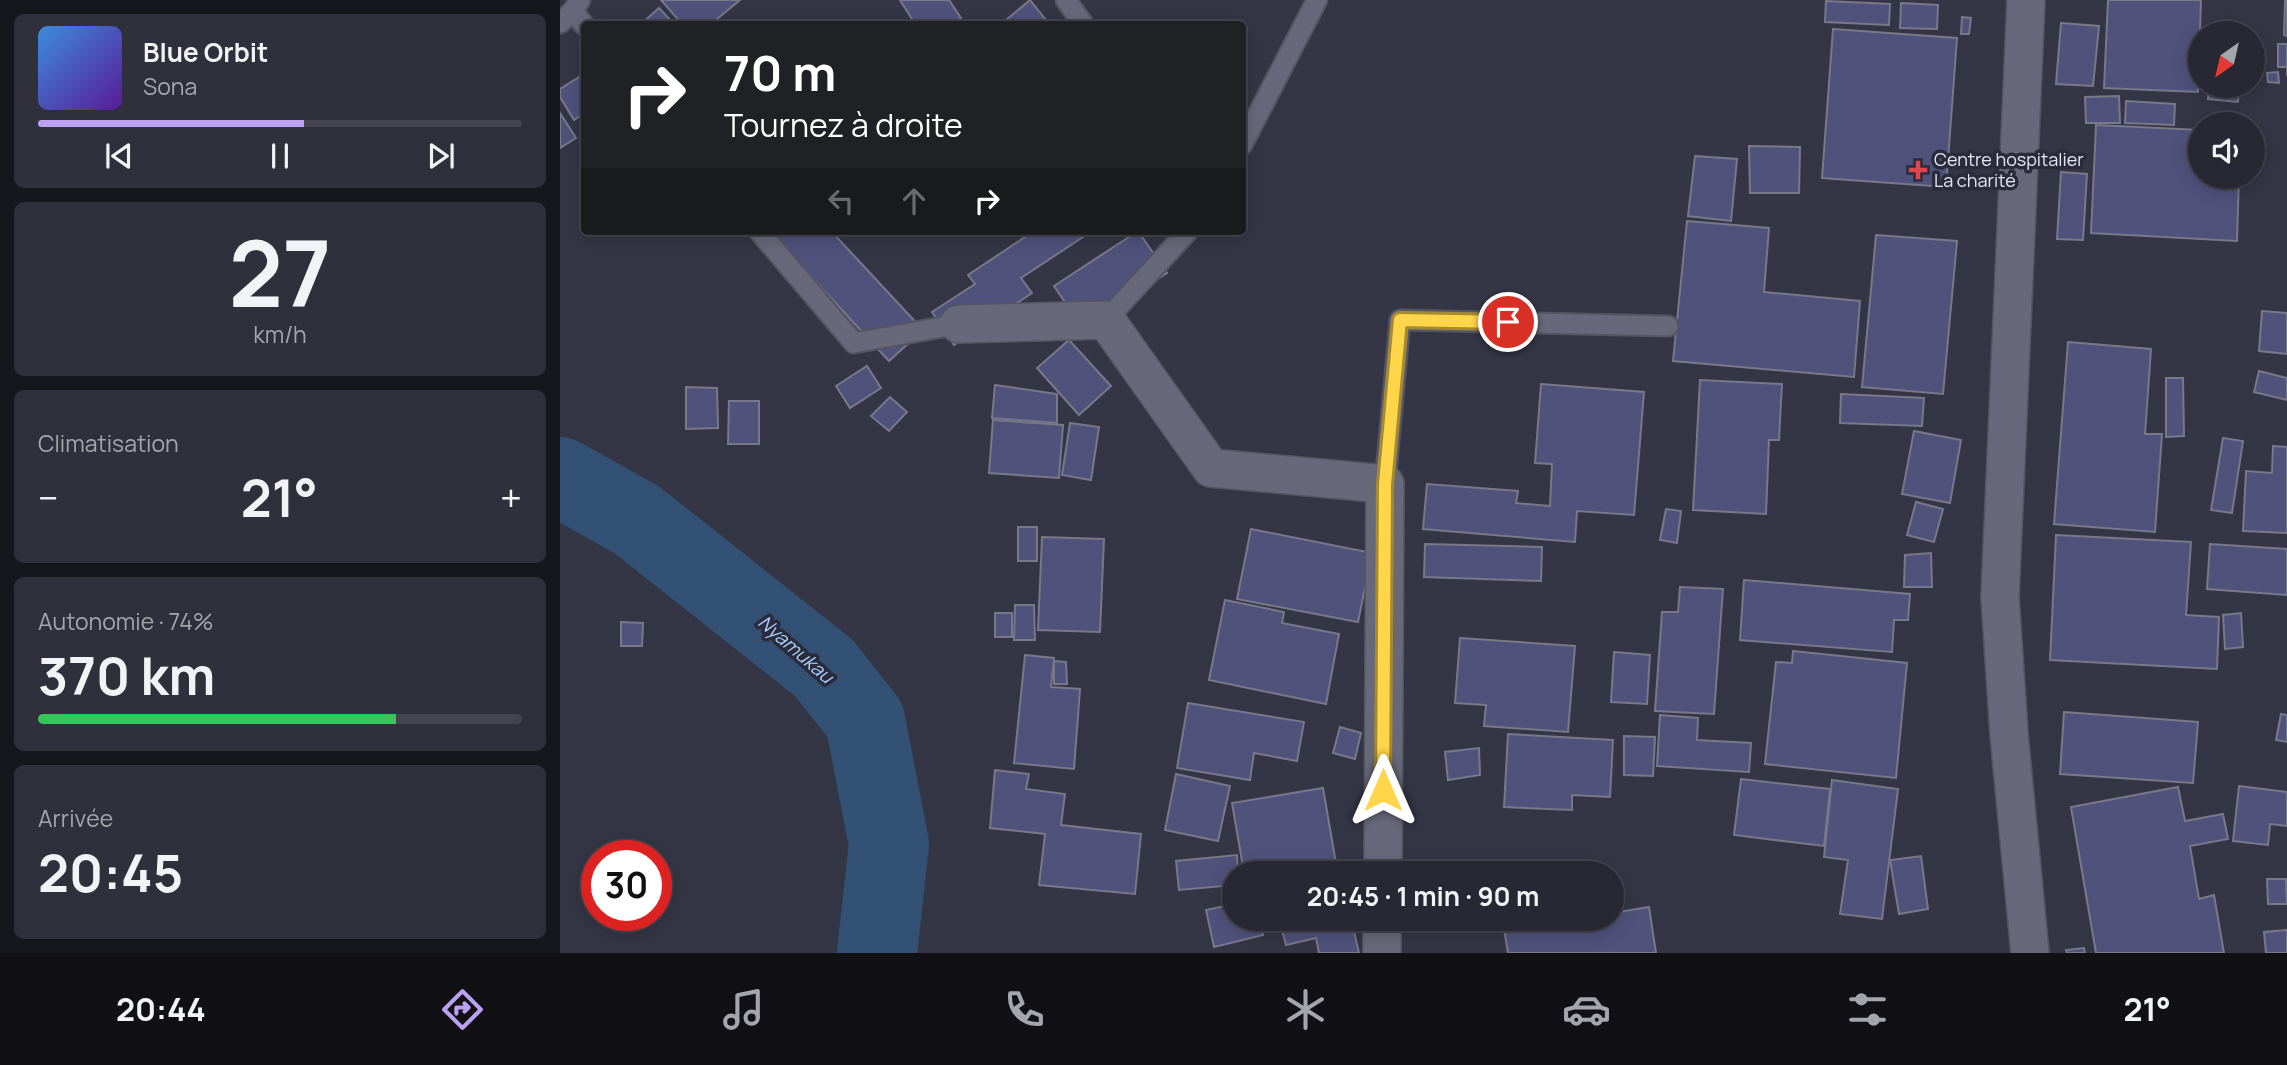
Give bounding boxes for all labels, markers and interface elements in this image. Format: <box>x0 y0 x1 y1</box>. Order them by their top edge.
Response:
north arrow <box>2188 21 2264 98</box>
map controls <box>2188 21 2265 189</box>
text: Blue Orbit <box>143 34 268 70</box>
text: 70 m <box>724 39 836 106</box>
icon: right <box>609 49 700 140</box>
text: Sona <box>143 70 197 102</box>
text: Tournez à droite <box>724 103 963 147</box>
button: sound <box>2188 112 2265 189</box>
icon: previous <box>100 137 138 175</box>
icon: pause <box>261 137 299 175</box>
icon: next <box>422 137 460 175</box>
place label: Centre hospitalier La charité <box>1934 147 2084 192</box>
marker: Centre hospitalier La charité <box>1908 160 1928 180</box>
icon: left <box>822 182 860 220</box>
icon: ahead <box>895 182 933 220</box>
icon: right <box>968 182 1006 220</box>
text: 27 <box>229 210 331 334</box>
pin <box>1478 292 1538 352</box>
icon: arrive <box>1489 303 1527 341</box>
text: km/h <box>253 318 307 350</box>
text: Climatisation <box>38 427 179 459</box>
text: 21° <box>241 462 318 533</box>
text: − <box>38 471 59 523</box>
text: + <box>500 471 522 523</box>
text: Autonomie · 74% <box>38 605 213 637</box>
water label: Nyamukau <box>753 609 840 690</box>
text: 370 km <box>38 640 215 711</box>
position arrow <box>1346 753 1420 827</box>
text: Arrivée <box>38 802 113 834</box>
text: 20:45 <box>38 837 183 908</box>
speed limit sign: 30 <box>581 840 672 931</box>
text: 20:45 · 1 min · 90 m <box>1307 878 1539 914</box>
icon: directions <box>438 985 487 1034</box>
icon: music <box>719 985 768 1034</box>
icon: phone <box>1000 985 1049 1034</box>
icon: climate <box>1281 985 1330 1034</box>
icon: car <box>1562 985 1611 1034</box>
icon: filters <box>1843 985 1892 1034</box>
text: 20:44 <box>116 987 206 1031</box>
text: 21° <box>2124 987 2171 1031</box>

